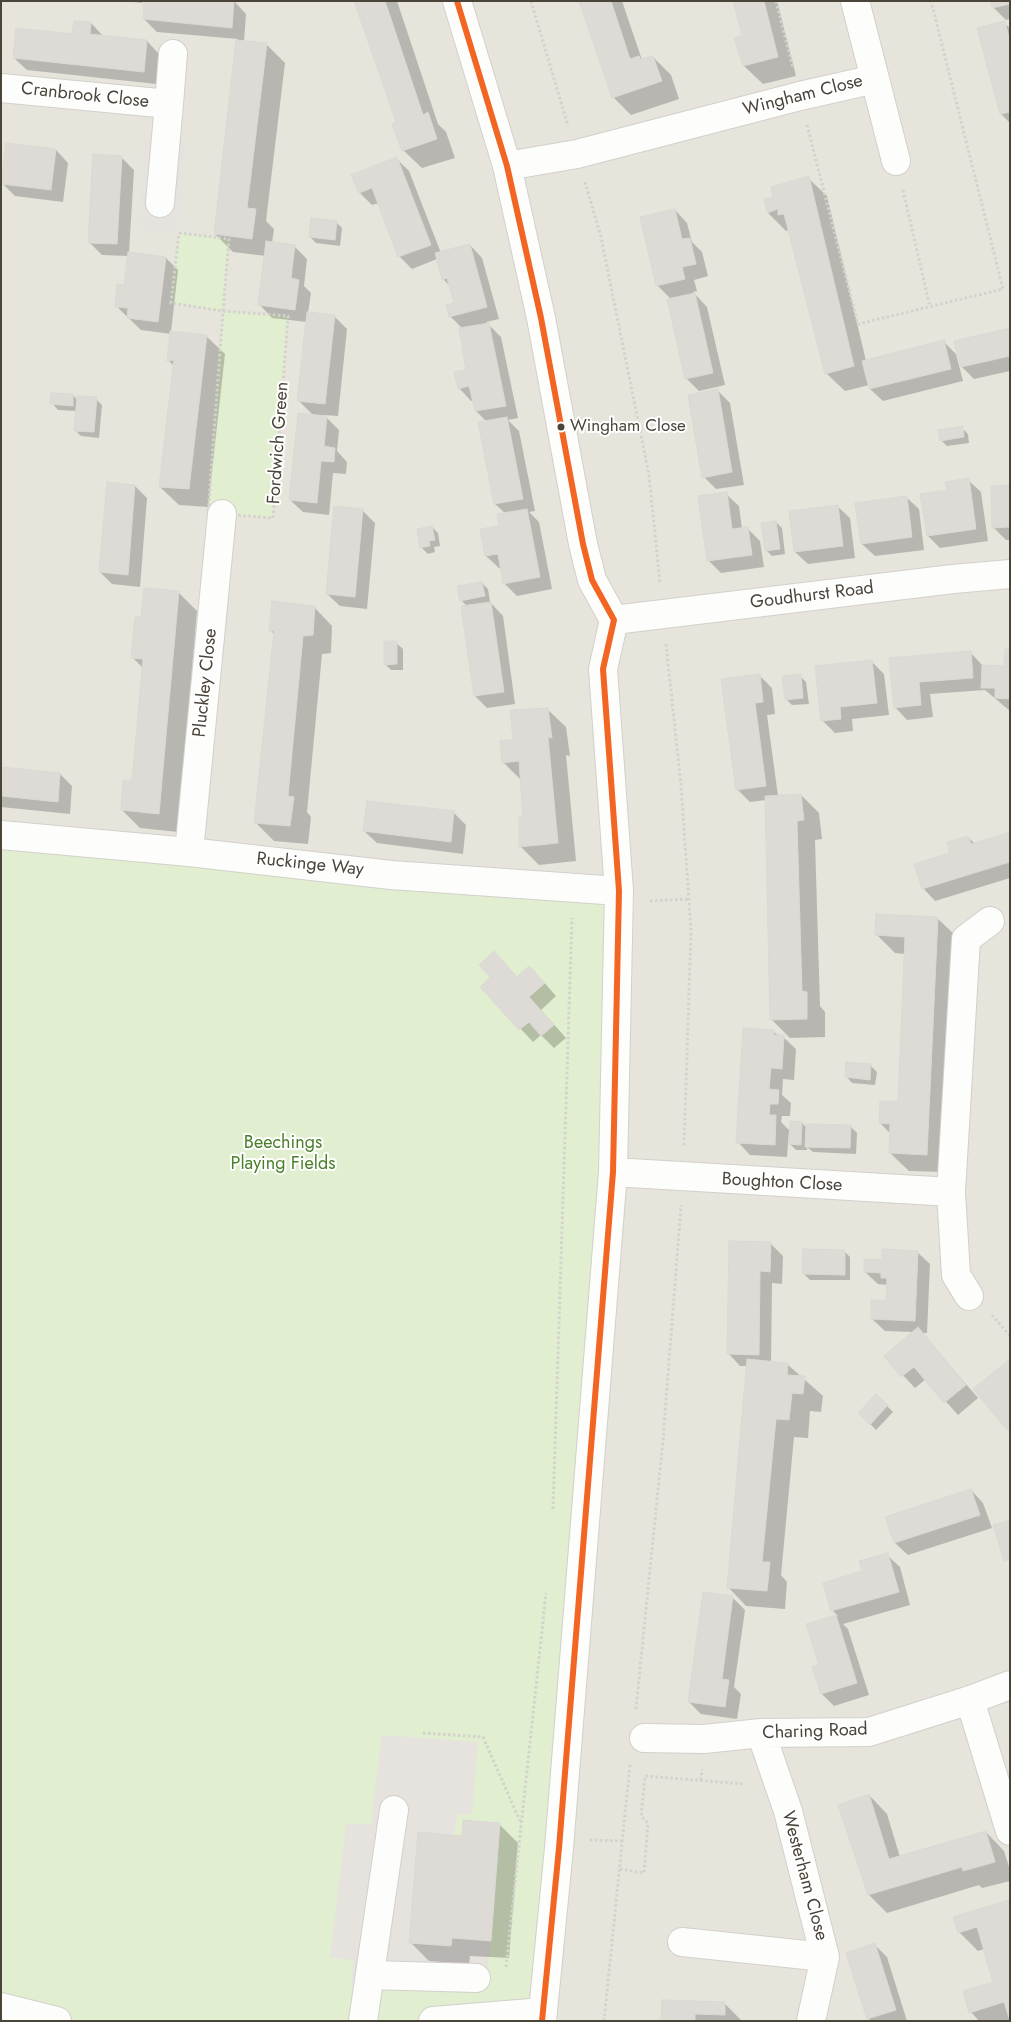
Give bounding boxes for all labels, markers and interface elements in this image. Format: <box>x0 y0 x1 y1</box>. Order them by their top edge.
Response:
street label: Wingham Close <box>741 71 865 121</box>
street label: Cranbrook Close <box>20 79 150 113</box>
street label: Fordwich Green <box>264 381 294 505</box>
place label: Wingham Close <box>570 417 686 437</box>
marker: Wingham Close <box>556 422 566 432</box>
street label: Goudhurst Road <box>749 578 875 614</box>
street label: Pluckley Close <box>190 628 222 738</box>
street label: Ruckinge Way <box>255 849 365 881</box>
park label: Beechings Playing Fields <box>231 1133 335 1176</box>
street label: Boughton Close <box>721 1169 843 1197</box>
street label: Charing Road <box>762 1719 868 1745</box>
street label: Westerham Close <box>776 1809 832 1943</box>

